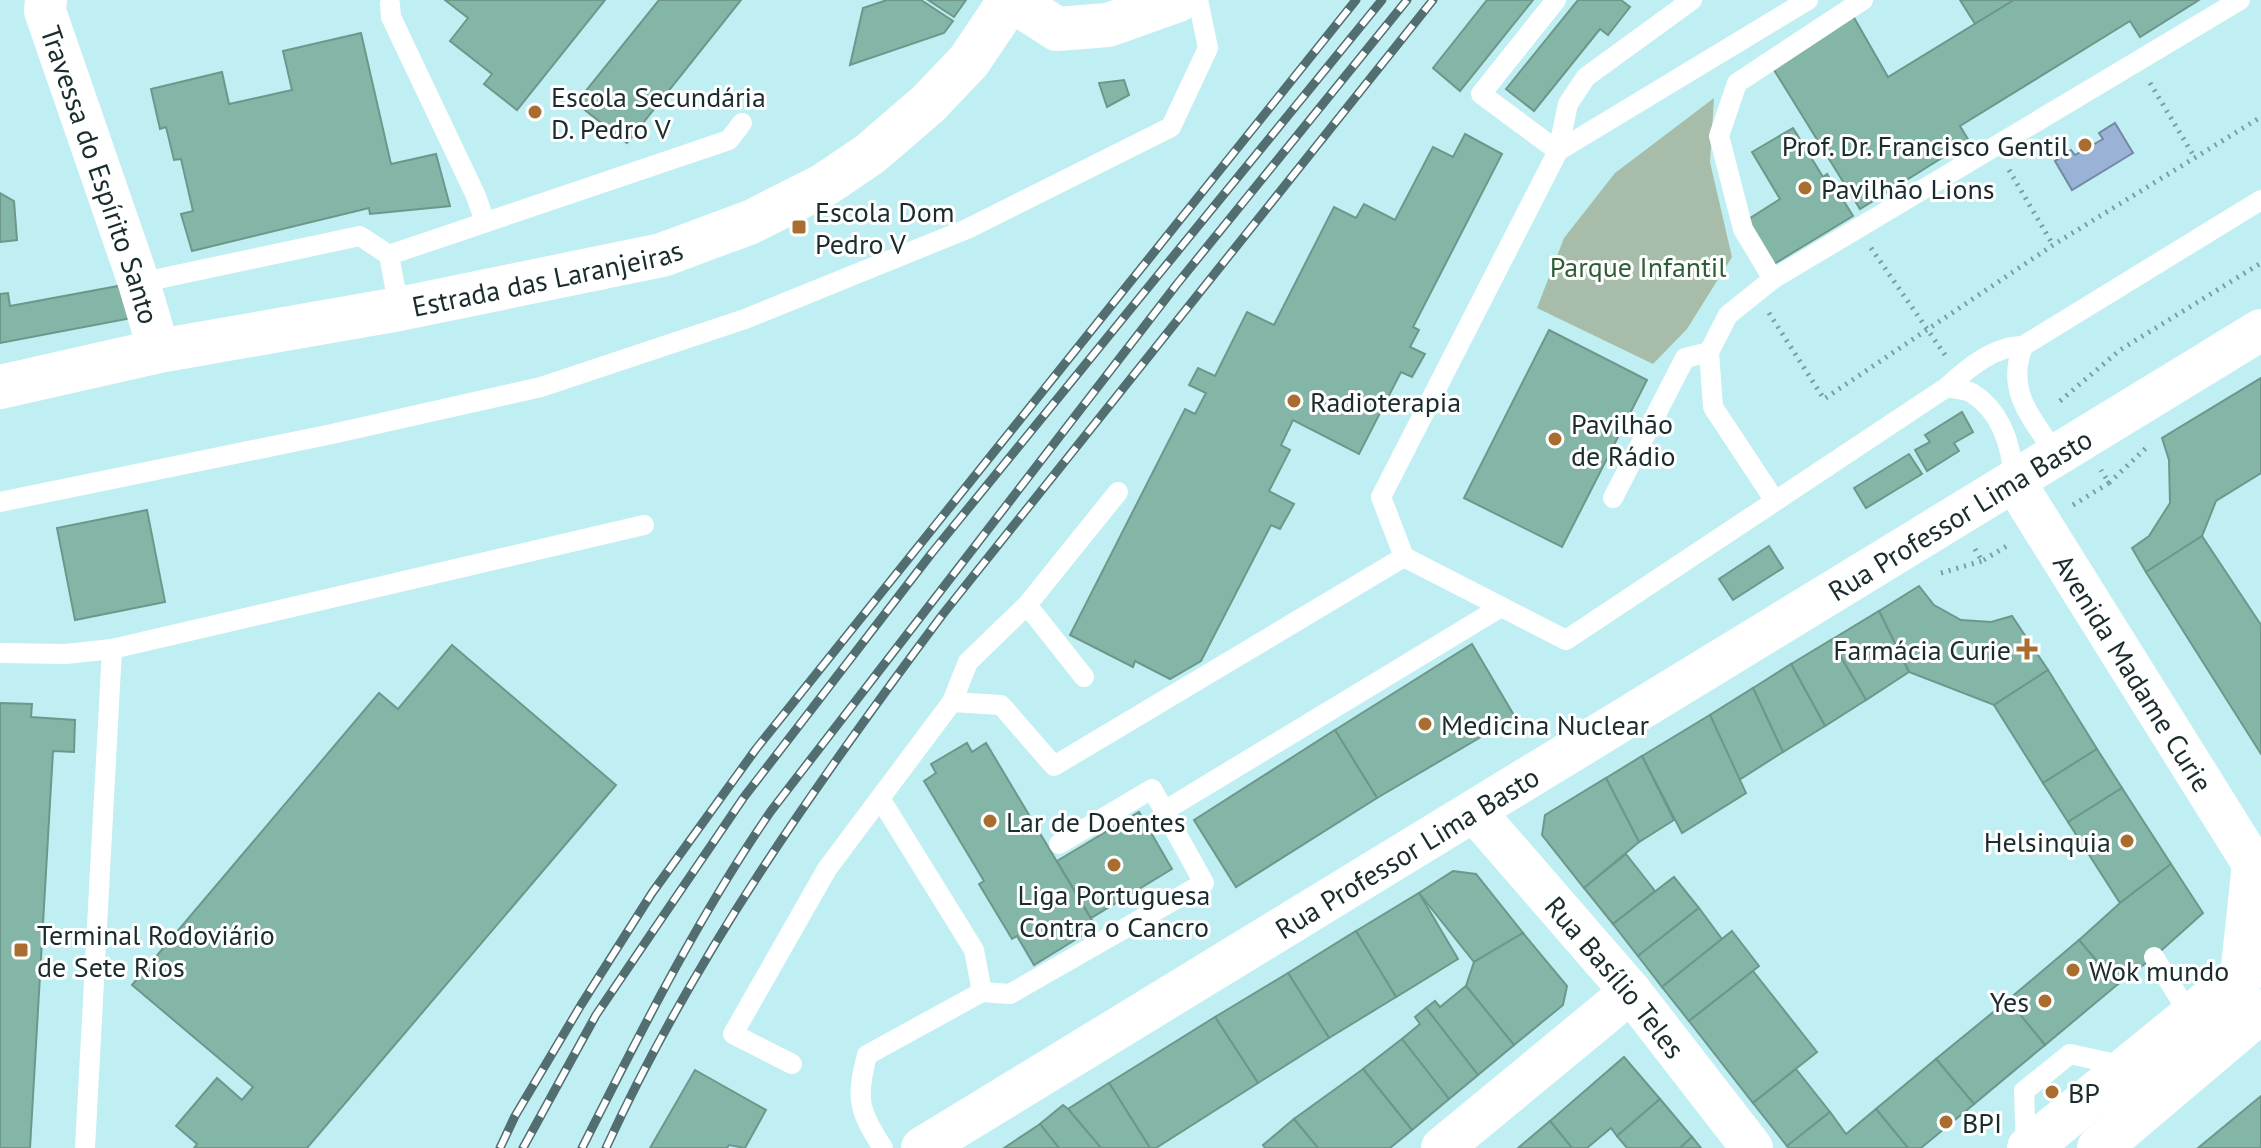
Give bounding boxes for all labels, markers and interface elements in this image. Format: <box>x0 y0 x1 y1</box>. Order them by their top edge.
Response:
street label: Travessa do Espírito Santo <box>33 21 168 328</box>
place label: Escola Secundária D. Pedro V <box>551 78 766 147</box>
marker: Escola Secundária D. Pedro V <box>526 103 544 121</box>
place label: Prof. Dr. Francisco Gentil <box>1782 127 2069 164</box>
marker: Prof. Dr. Francisco Gentil <box>2076 136 2094 154</box>
place label: Pavilhão Lions <box>1821 170 1995 207</box>
marker: Pavilhão Lions <box>1796 179 1814 197</box>
place label: Escola Dom Pedro V <box>815 193 954 262</box>
marker: Escola Dom Pedro V <box>790 218 808 236</box>
street label: Estrada das Laranjeiras <box>409 231 688 324</box>
park label: Parque Infantil <box>1550 248 1726 285</box>
place label: Radioterapia <box>1310 383 1461 420</box>
marker: Radioterapia <box>1285 392 1303 410</box>
place label: Pavilhão de Rádio <box>1571 405 1676 474</box>
street label: Rua Professor Lima Basto <box>1821 419 2098 609</box>
marker: Pavilhão de Rádio <box>1546 430 1564 448</box>
street label: Avenida Madame Curie <box>2046 547 2222 799</box>
place label: Farmácia Curie <box>1833 631 2011 668</box>
marker: Farmácia Curie <box>2018 640 2036 658</box>
place label: Medicina Nuclear <box>1441 706 1650 743</box>
marker: Medicina Nuclear <box>1416 715 1434 733</box>
street label: Rua Professor Lima Basto <box>1268 757 1545 947</box>
place label: Lar de Doentes <box>1006 803 1186 840</box>
marker: Lar de Doentes <box>981 812 999 830</box>
place label: Helsinquia <box>1984 823 2111 860</box>
marker: Helsinquia <box>2118 832 2136 850</box>
marker: Liga Portuguesa Contra o Cancro <box>1105 856 1123 874</box>
place label: Liga Portuguesa Contra o Cancro <box>1017 876 1211 945</box>
street label: Rua Basílio Teles <box>1537 888 1694 1065</box>
place label: Terminal Rodoviário de Sete Rios <box>37 916 275 985</box>
marker: Terminal Rodoviário de Sete Rios <box>12 941 30 959</box>
place label: Wok mundo <box>2089 952 2229 989</box>
marker: Wok mundo <box>2064 961 2082 979</box>
place label: Yes <box>1990 983 2029 1020</box>
marker: Yes <box>2036 992 2054 1010</box>
place label: BP <box>2068 1074 2100 1111</box>
marker: BP <box>2043 1083 2061 1101</box>
place label: BPI <box>1962 1104 2002 1141</box>
marker: BPI <box>1937 1113 1955 1131</box>

